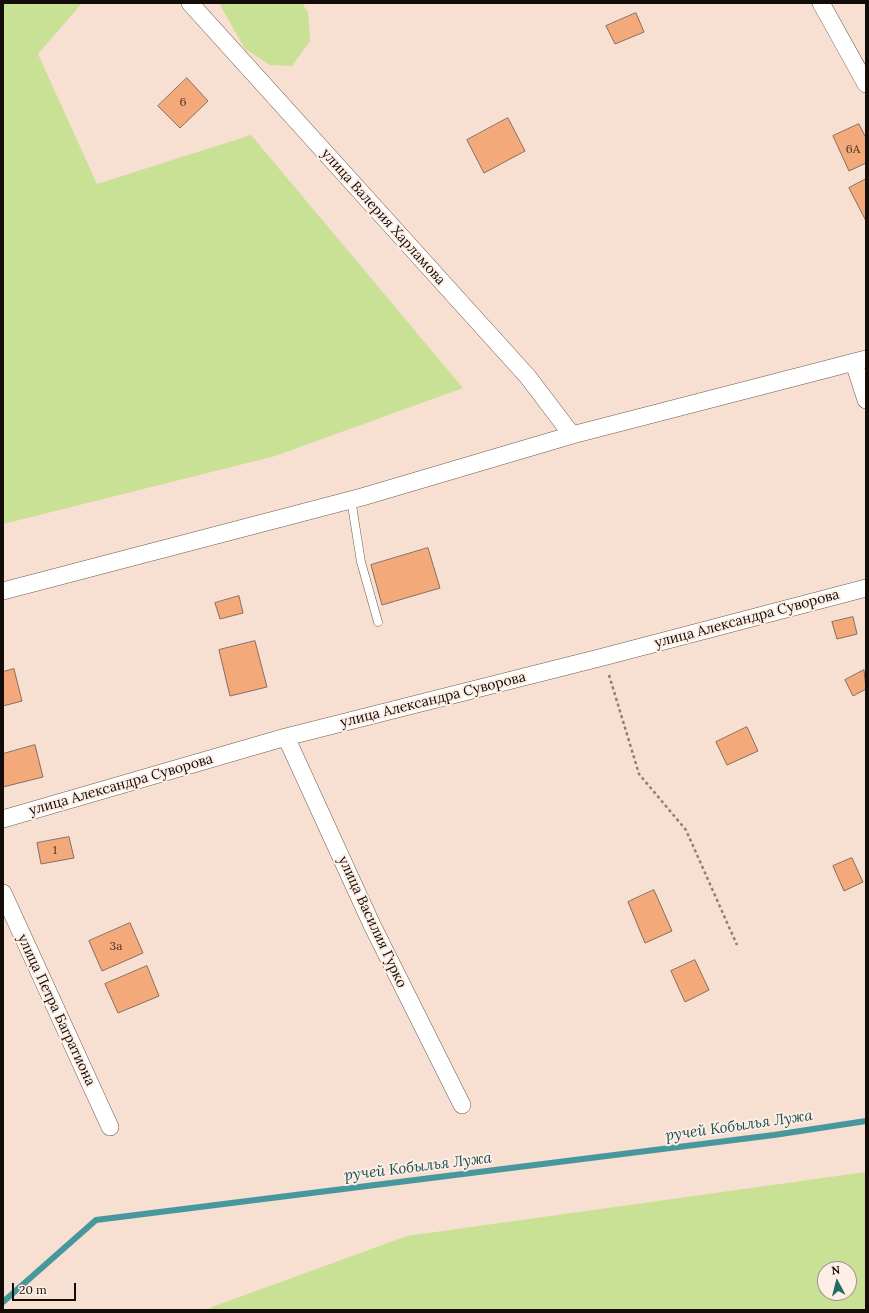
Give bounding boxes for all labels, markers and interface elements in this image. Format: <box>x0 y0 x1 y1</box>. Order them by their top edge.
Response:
house number: 6 <box>180 96 186 110</box>
house number: 6А <box>846 143 860 157</box>
street label: улица Валерия Харламова <box>317 145 449 289</box>
street label: улица Александра Суворова <box>653 586 841 652</box>
street label: улица Александра Суворова <box>338 669 528 731</box>
street label: улица Александра Суворова <box>27 751 215 819</box>
house number: 1 <box>53 844 57 858</box>
street label: улица Василия Гурко <box>334 853 410 991</box>
street label: улица Петра Багратиона <box>13 931 99 1089</box>
house number: 3а <box>110 940 122 954</box>
water label: ручей Кобылья Лужа <box>664 1107 814 1145</box>
water label: ручей Кобылья Лужа <box>343 1149 493 1185</box>
north arrow <box>817 1261 857 1301</box>
text: N <box>831 1263 841 1278</box>
scale bar <box>14 1275 78 1301</box>
text: 20 m <box>19 1282 47 1297</box>

